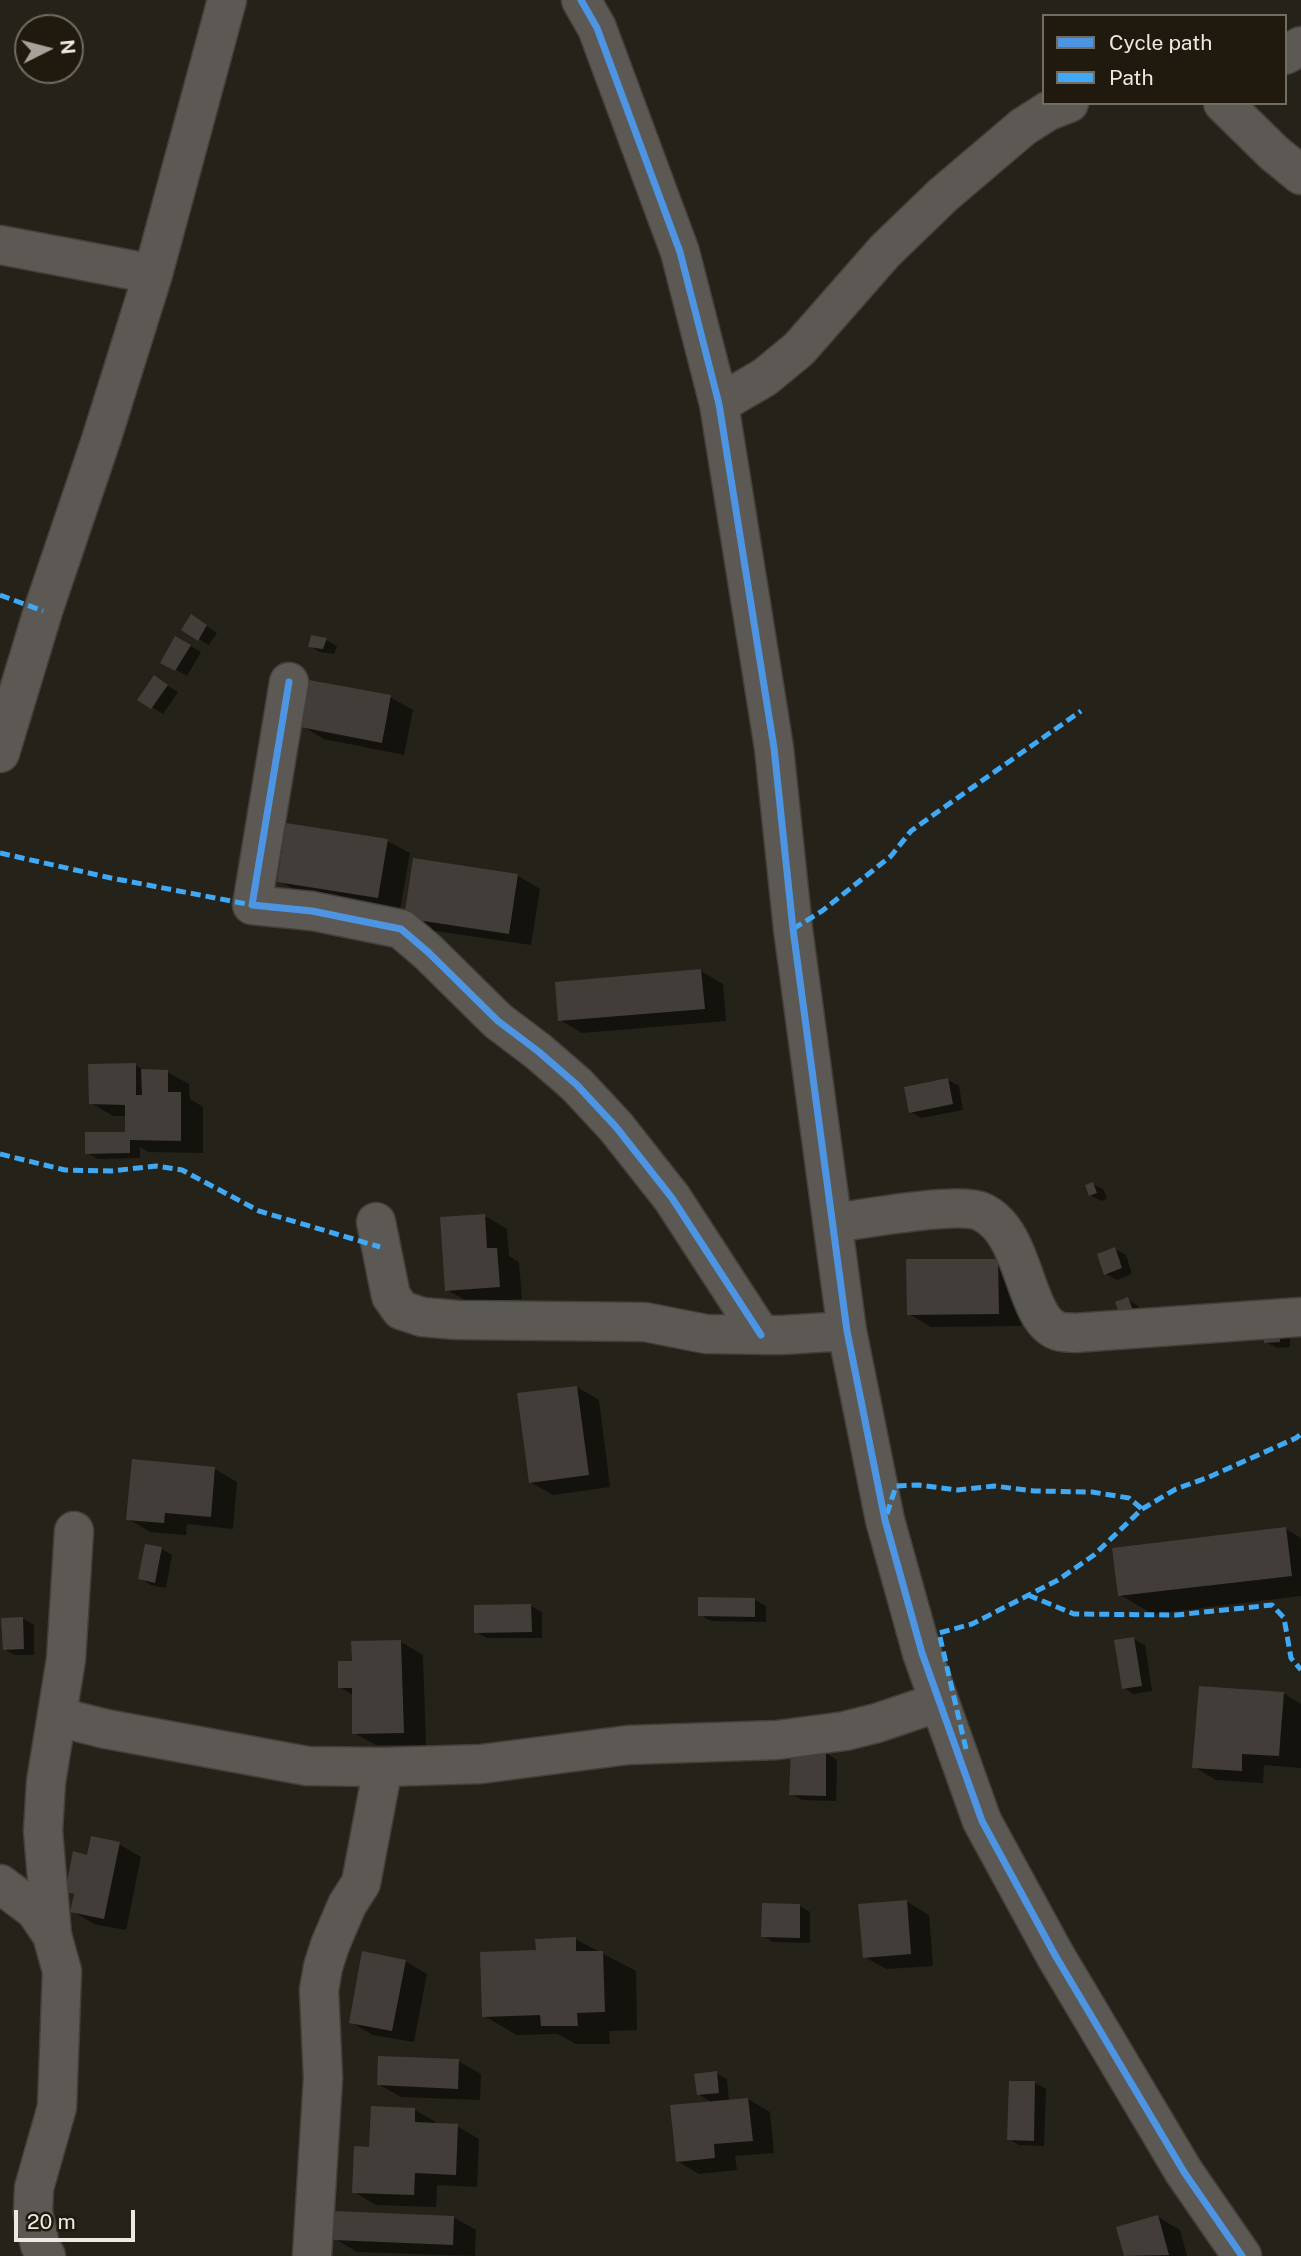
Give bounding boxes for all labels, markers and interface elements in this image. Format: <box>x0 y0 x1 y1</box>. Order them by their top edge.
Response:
north arrow <box>14 14 84 84</box>
legend <box>1042 14 1287 105</box>
text: Cycle path <box>1109 30 1212 55</box>
text: N <box>56 38 80 56</box>
text: Path <box>1109 65 1154 90</box>
scale bar <box>18 2196 138 2240</box>
text: 20 m <box>27 2209 76 2234</box>

